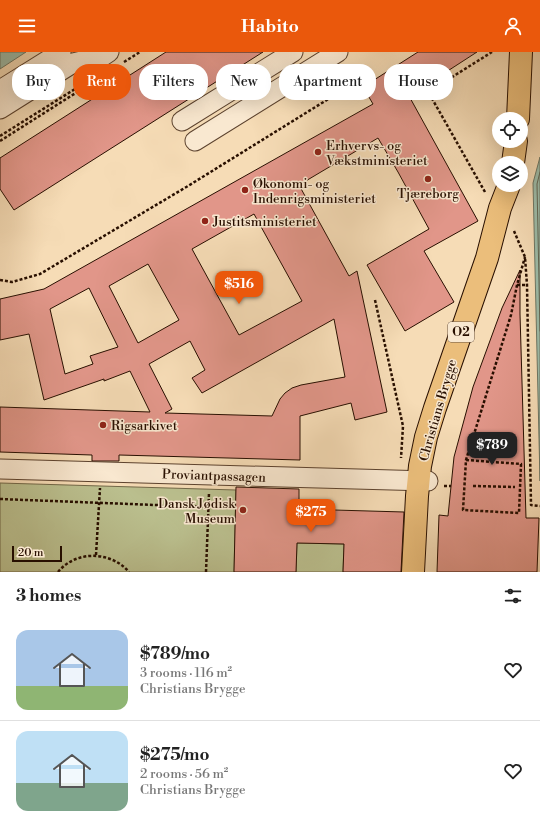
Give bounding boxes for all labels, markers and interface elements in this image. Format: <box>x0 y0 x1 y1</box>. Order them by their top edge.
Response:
icon: menu <box>16 15 38 37</box>
text: Habito <box>241 15 299 38</box>
icon: person <box>502 15 524 37</box>
chip: Buy <box>12 64 65 100</box>
chip: Rent <box>73 64 131 100</box>
chip: Filters <box>139 64 208 100</box>
chip: New <box>216 64 271 100</box>
chip: Apartment <box>279 64 376 100</box>
chip: House <box>384 64 453 100</box>
map controls <box>492 112 528 192</box>
button: locate <box>492 112 528 148</box>
place label: Erhvervs- og Vækstministeriet <box>325 138 428 169</box>
marker: Erhvervs- og Vækstministeriet <box>313 147 323 157</box>
button: layers <box>492 156 528 192</box>
marker: Tjæreborg <box>423 174 433 184</box>
place label: Økonomi- og Indenrigsministeriet <box>253 176 376 207</box>
marker: Økonomi- og Indenrigsministeriet <box>240 185 250 195</box>
place label: Tjæreborg <box>397 186 459 202</box>
place label: Justitsministeriet <box>212 214 317 230</box>
marker: Justitsministeriet <box>200 216 210 226</box>
pin: $516 <box>215 271 263 305</box>
text: $516 <box>224 276 254 292</box>
road number: O2 <box>448 322 474 342</box>
street label: Christians Brygge <box>416 357 460 463</box>
place label: Rigsarkivet <box>111 418 178 434</box>
marker: Rigsarkivet <box>98 420 108 430</box>
pin: $789 <box>468 432 516 466</box>
text: $789 <box>476 437 508 453</box>
street label: Proviantpassagen <box>162 466 266 486</box>
place label: Dansk Jødisk Museum <box>158 496 236 527</box>
pin: $275 <box>287 499 335 533</box>
text: $275 <box>295 504 327 520</box>
marker: Dansk Jødisk Museum <box>238 505 248 515</box>
scale bar <box>12 544 62 563</box>
text: 20 m <box>18 546 43 560</box>
text: 3 homes <box>16 585 81 607</box>
icon: filters <box>502 585 524 607</box>
text: $789/mo <box>140 643 210 665</box>
icon: home <box>48 646 96 694</box>
icon: heart <box>502 659 524 681</box>
text: 3 rooms · 116 m² <box>140 665 232 681</box>
text: Christians Brygge <box>140 681 245 697</box>
text: $275/mo <box>140 744 209 766</box>
icon: home <box>48 747 96 795</box>
icon: heart <box>502 760 524 782</box>
text: 2 rooms · 56 m² <box>140 766 228 782</box>
text: Christians Brygge <box>140 782 245 798</box>

